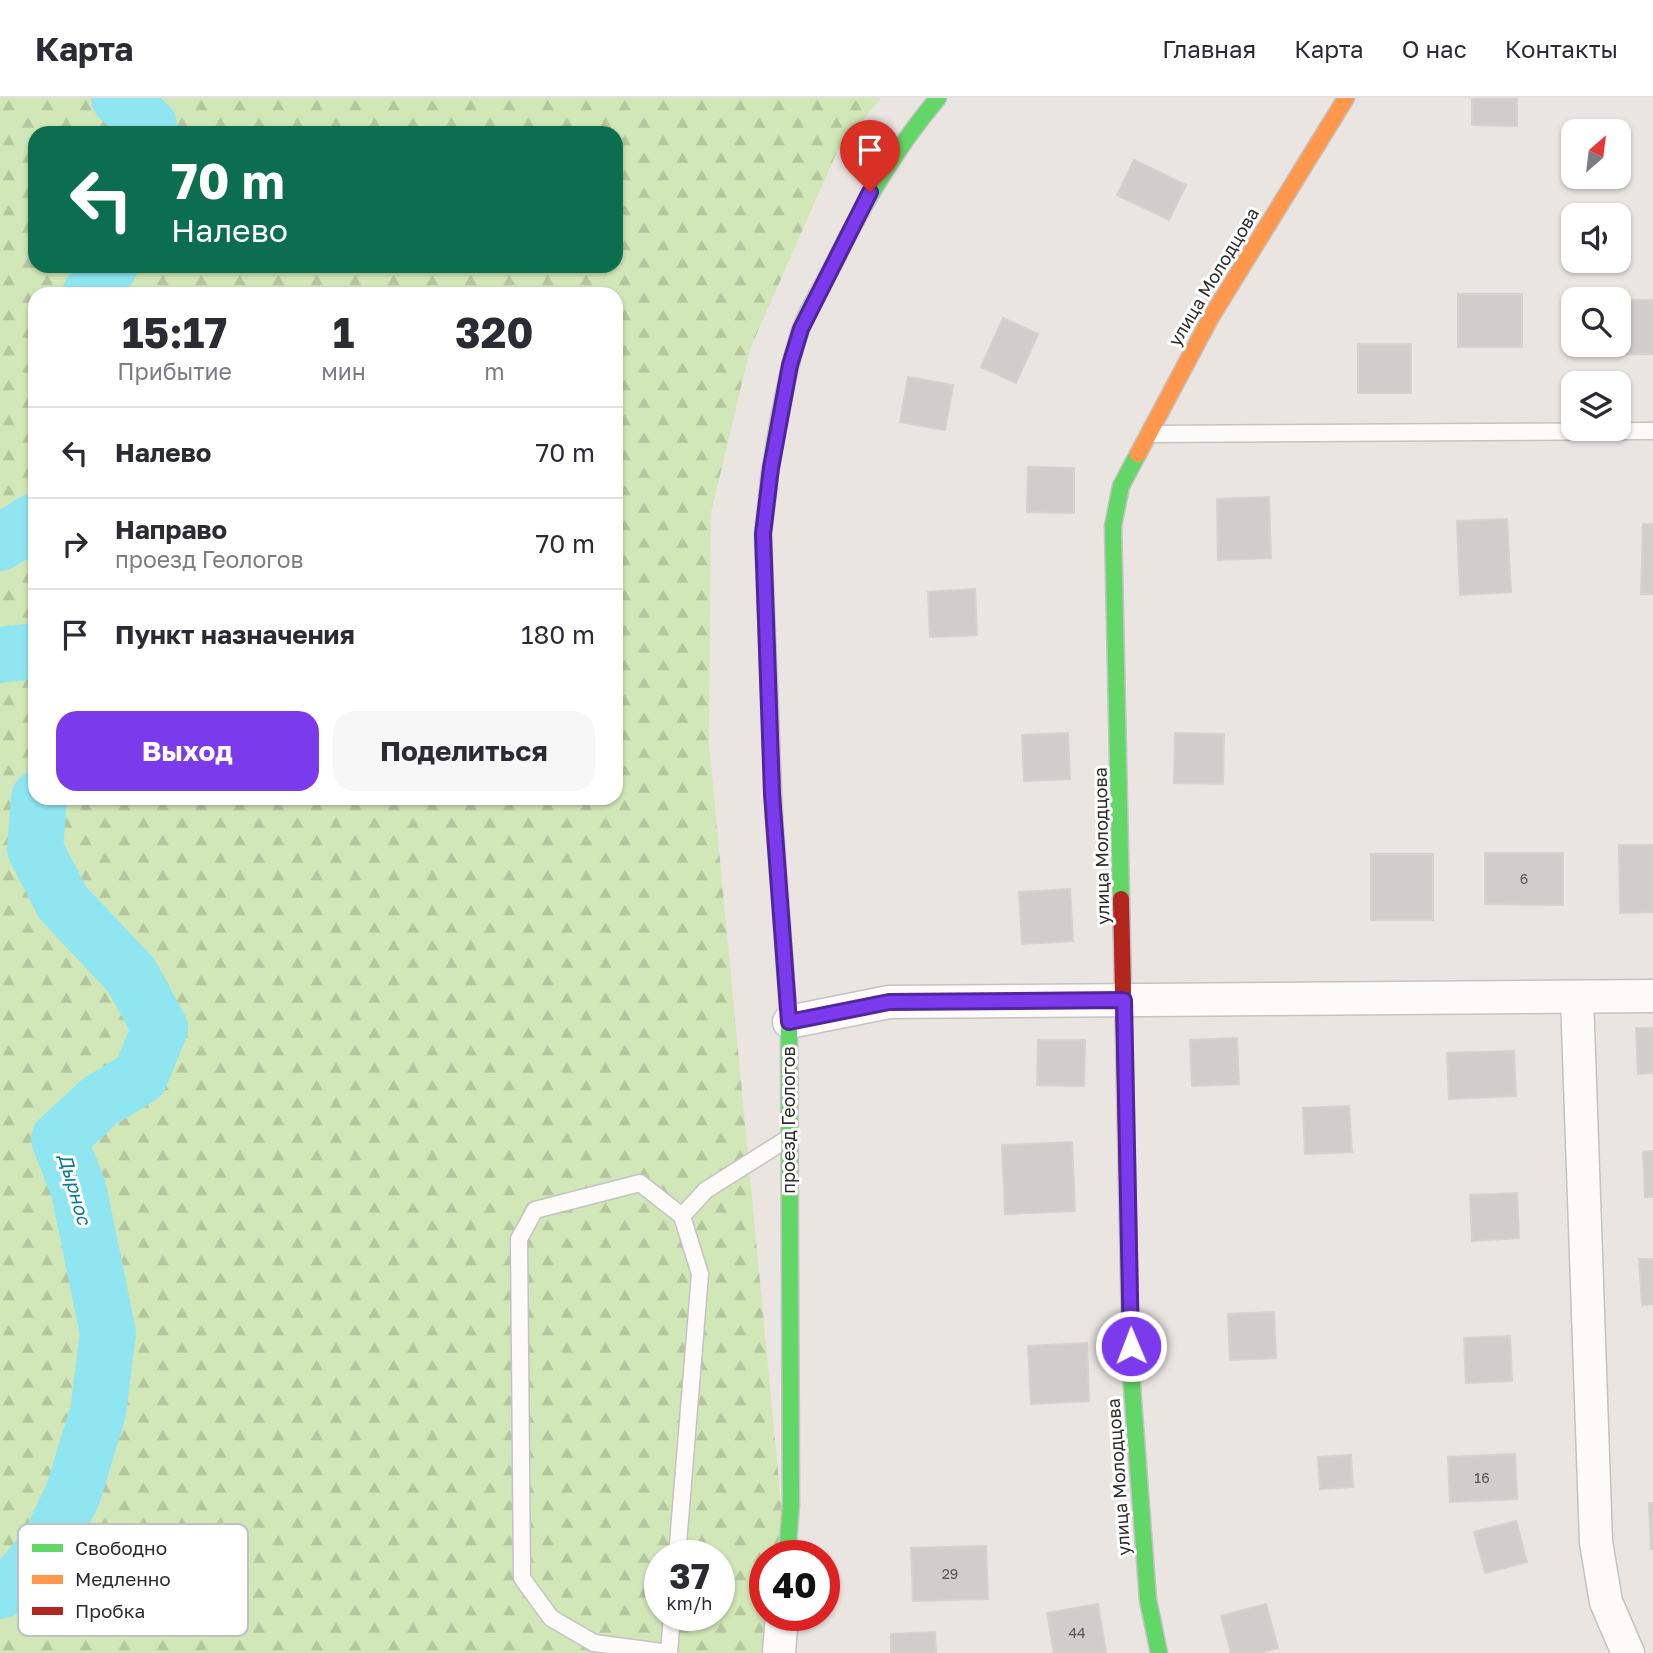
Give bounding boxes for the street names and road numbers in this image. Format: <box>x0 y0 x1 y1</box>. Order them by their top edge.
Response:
street label: улица Молодцова <box>1163 203 1263 350</box>
street label: улица Молодцова <box>1089 767 1113 925</box>
street label: проезд Геологов <box>777 1046 799 1194</box>
street label: улица Молодцова <box>1102 1398 1134 1556</box>

